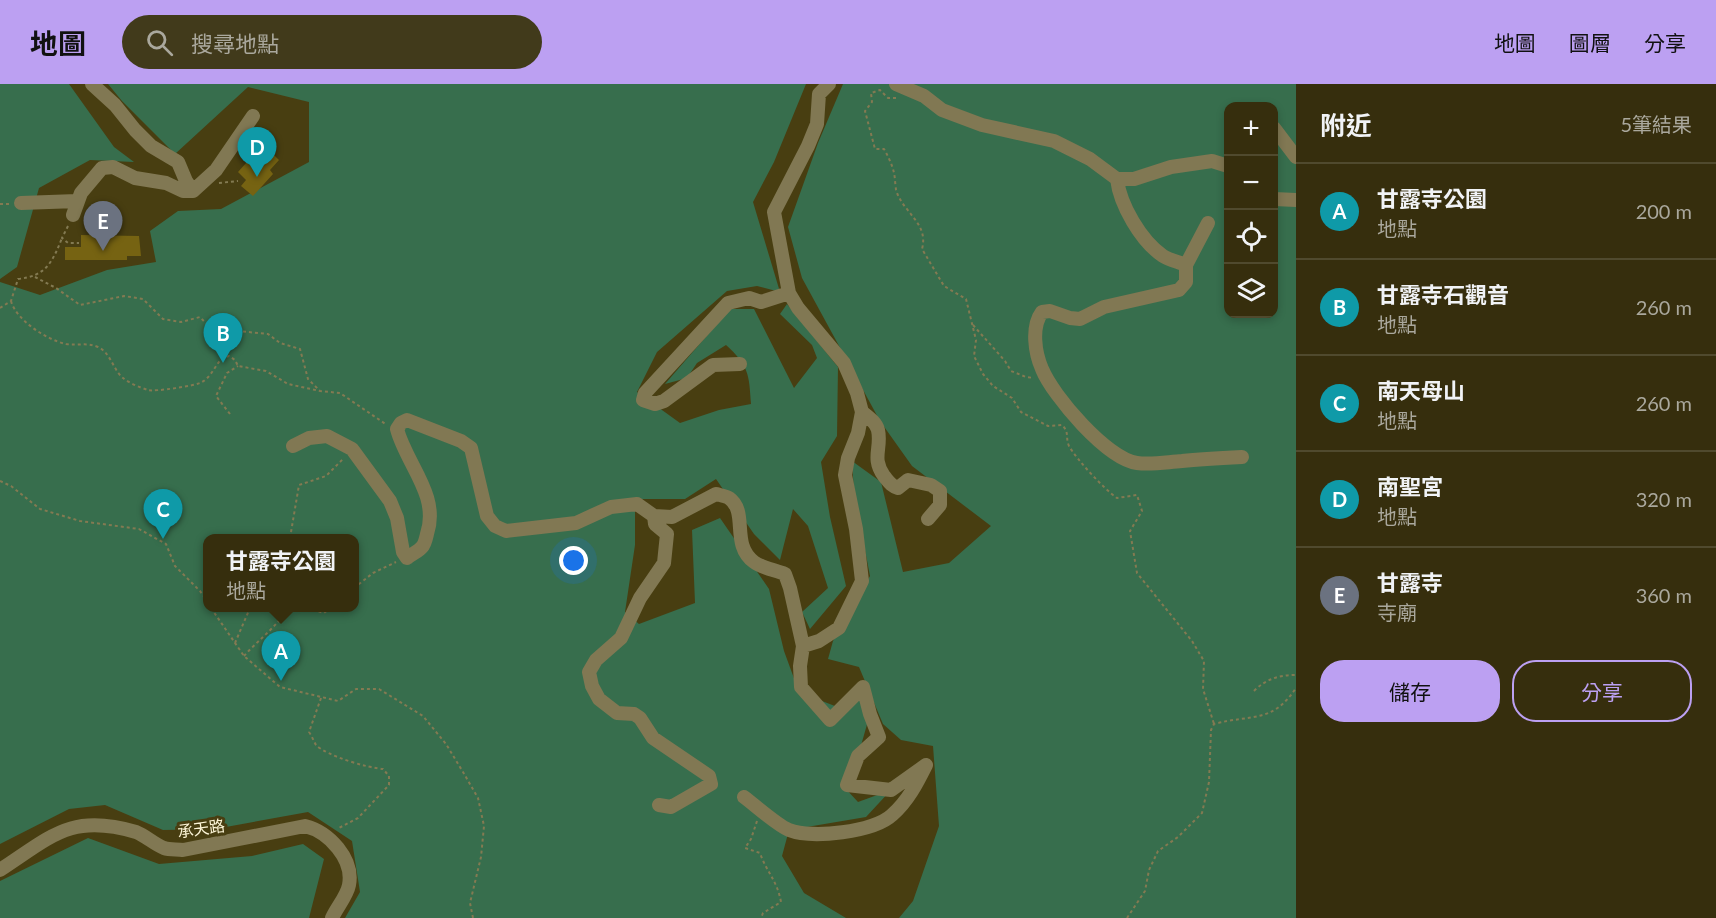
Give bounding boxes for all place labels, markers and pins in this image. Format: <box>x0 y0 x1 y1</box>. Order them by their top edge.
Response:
pin: D <box>238 128 276 177</box>
pin: E <box>84 202 122 251</box>
pin: B <box>204 314 242 363</box>
pin: C <box>144 490 182 539</box>
pin: A <box>262 632 300 681</box>

